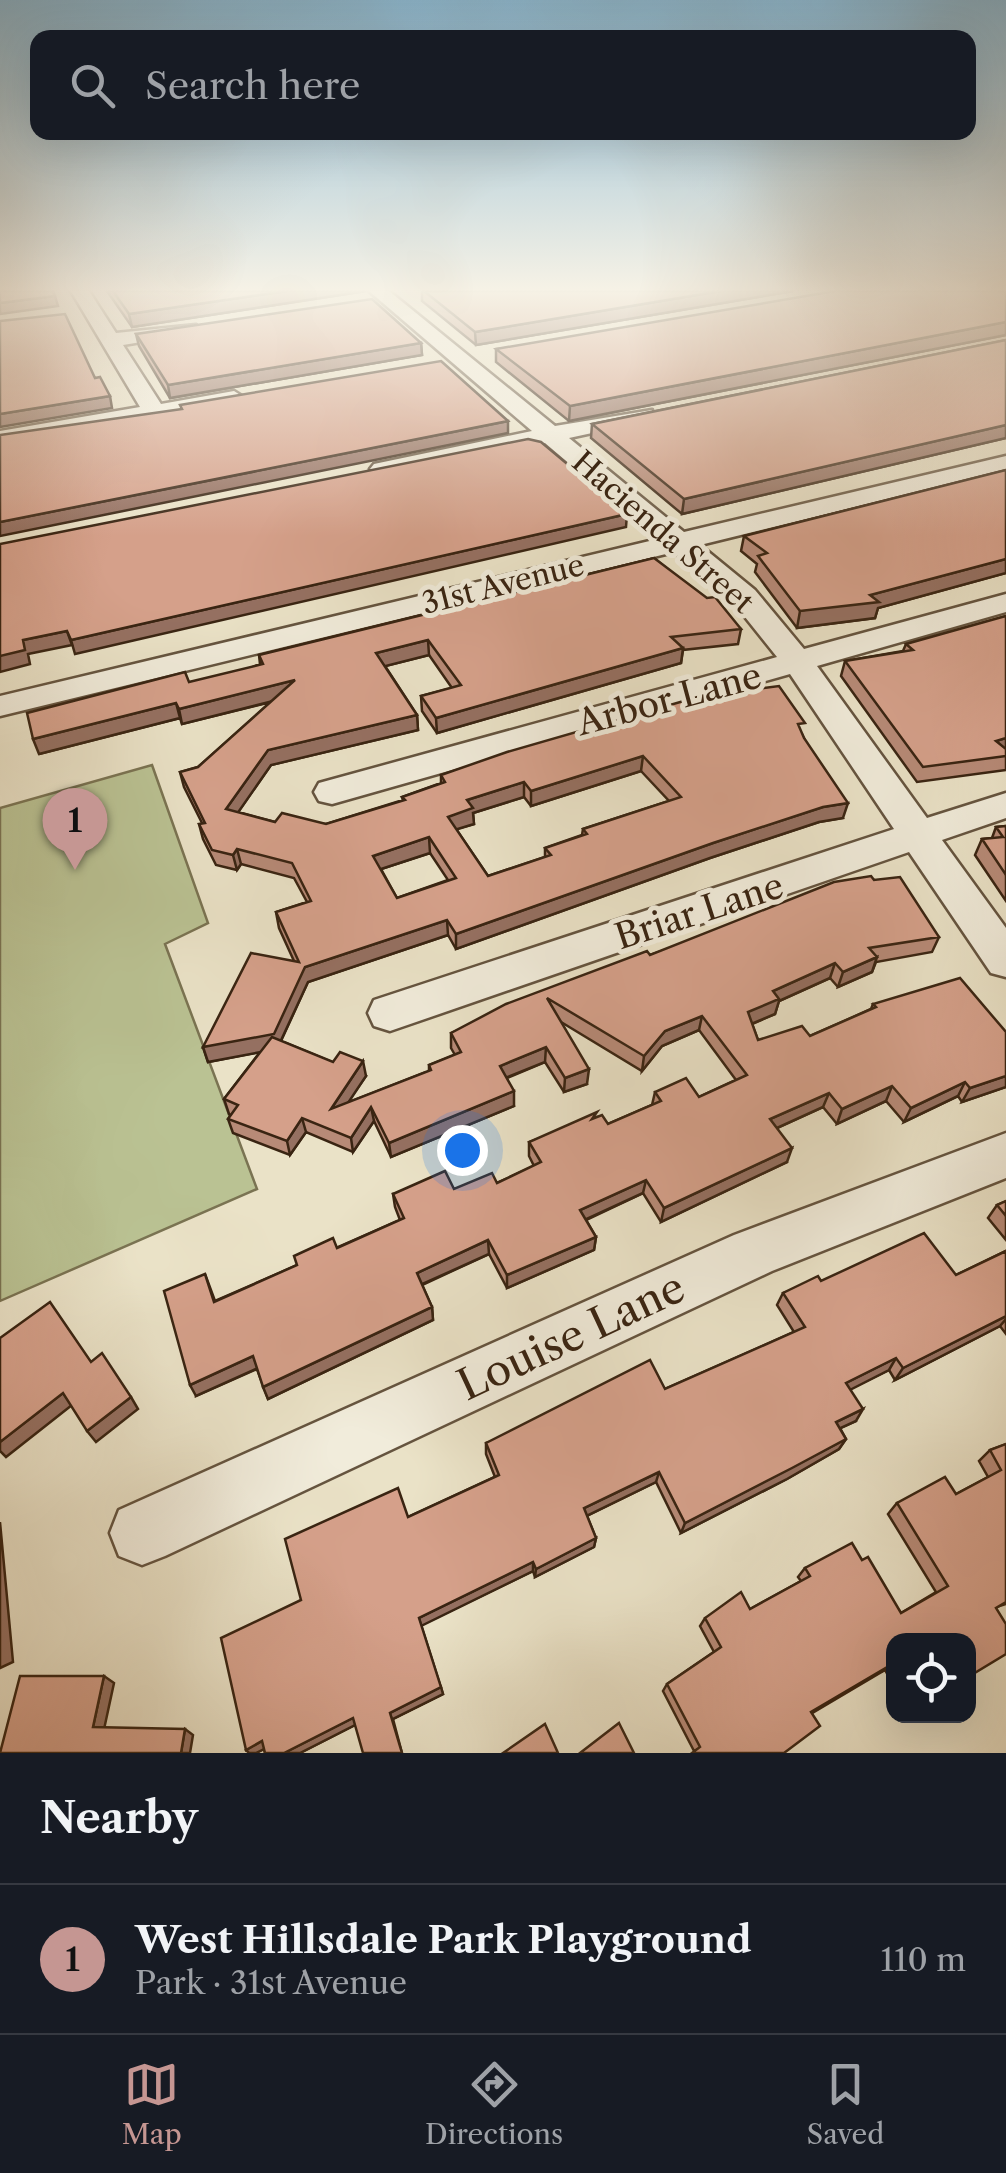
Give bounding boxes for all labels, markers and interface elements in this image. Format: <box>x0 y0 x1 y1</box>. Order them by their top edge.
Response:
search box <box>30 30 976 140</box>
icon: search <box>65 58 120 113</box>
text: Search here <box>145 62 360 109</box>
street label: Hacienda Street <box>565 443 762 621</box>
street label: 31st Avenue <box>418 546 588 622</box>
street label: Arbor Lane <box>571 654 766 745</box>
pin: 1 <box>42 788 108 870</box>
street label: Briar Lane <box>609 864 789 958</box>
your location <box>437 1125 488 1176</box>
street label: Louise Lane <box>449 1261 693 1411</box>
map controls <box>886 1633 976 1723</box>
button: locate <box>886 1633 976 1723</box>
text: Nearby <box>40 1792 198 1844</box>
text: West Hillsdale Park Playground <box>135 1916 751 1963</box>
text: 1 <box>65 1940 80 1979</box>
text: 110 m <box>880 1940 966 1979</box>
text: Park · 31st Avenue <box>135 1963 407 2002</box>
tab: Map <box>122 2057 182 2151</box>
tab: Directions <box>425 2057 563 2151</box>
tab: Saved <box>807 2057 884 2151</box>

